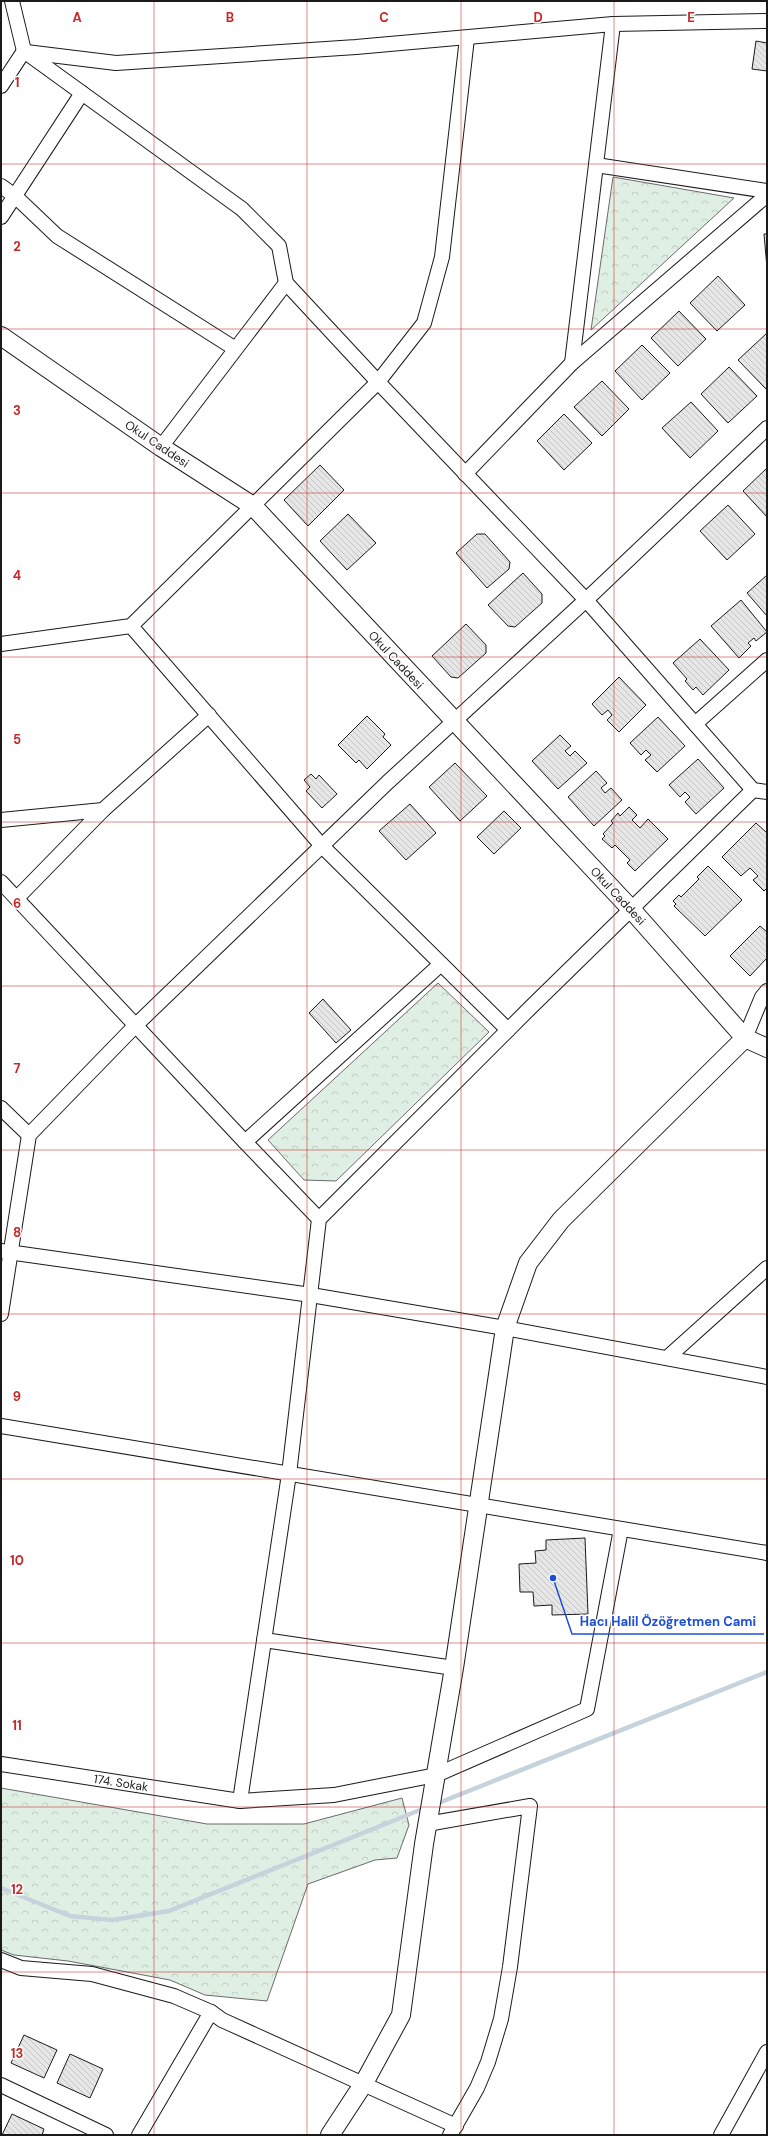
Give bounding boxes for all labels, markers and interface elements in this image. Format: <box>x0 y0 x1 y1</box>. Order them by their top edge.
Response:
text: A <box>72 9 82 26</box>
text: B <box>226 9 234 26</box>
text: C <box>379 9 389 26</box>
text: D <box>533 9 543 26</box>
text: E <box>687 9 695 26</box>
text: 1 <box>15 74 19 91</box>
text: 2 <box>13 238 21 255</box>
text: 3 <box>13 402 21 419</box>
street label: Okul Caddesi <box>122 417 192 471</box>
text: 4 <box>13 567 21 584</box>
street label: Okul Caddesi <box>365 627 427 693</box>
text: 5 <box>13 731 21 748</box>
street label: Okul Caddesi <box>587 863 649 929</box>
text: 6 <box>13 895 21 912</box>
text: 7 <box>14 1060 21 1077</box>
text: 8 <box>13 1224 21 1241</box>
text: 9 <box>13 1388 21 1405</box>
text: 10 <box>10 1552 24 1569</box>
callout: Hacı Halil Özöğretmen Cami <box>572 1609 764 1634</box>
text: Hacı Halil Özöğretmen Cami <box>580 1613 756 1630</box>
text: 11 <box>12 1717 22 1734</box>
street label: 174. Sokak <box>93 1771 149 1795</box>
text: 12 <box>11 1881 23 1898</box>
text: 13 <box>11 2045 23 2062</box>

